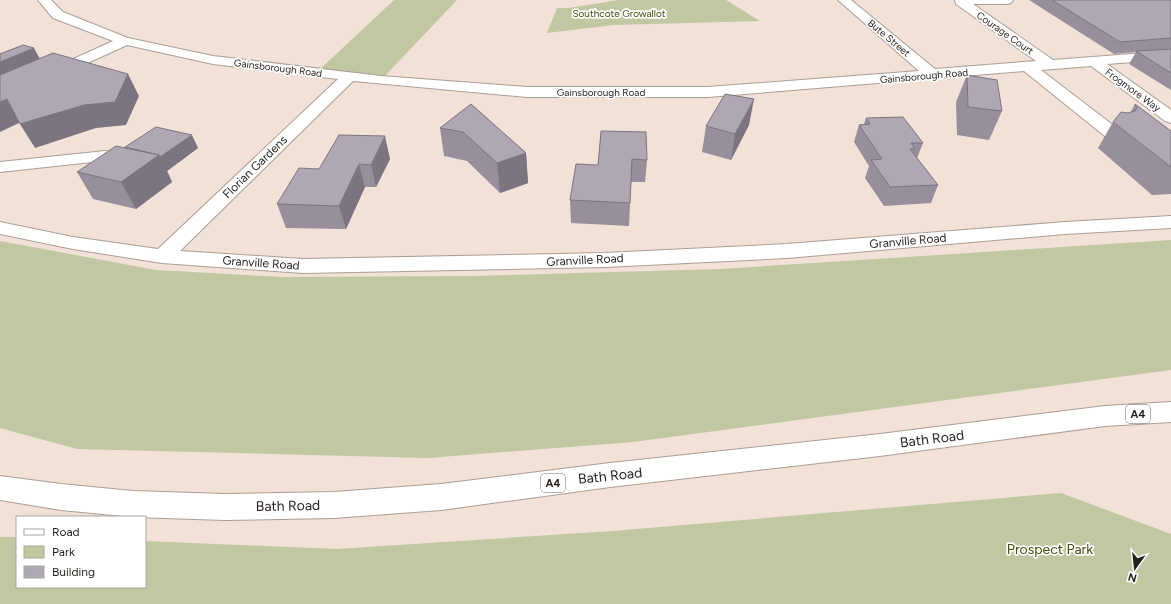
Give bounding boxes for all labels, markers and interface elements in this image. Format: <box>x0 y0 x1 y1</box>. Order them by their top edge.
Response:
park label: Southcote Growallot <box>572 7 666 20</box>
street label: Courage Court <box>974 9 1036 58</box>
street label: Bute Street <box>865 17 913 60</box>
street label: Gainsborough Road <box>233 56 323 80</box>
street label: Frogmore Way <box>1103 65 1164 115</box>
street label: Gainsborough Road <box>879 66 969 86</box>
street label: Gainsborough Road <box>557 86 645 99</box>
street label: Florian Gardens <box>220 133 290 201</box>
street label: Granville Road <box>869 231 947 251</box>
street label: Granville Road <box>546 251 624 269</box>
street label: Granville Road <box>222 253 300 273</box>
road number: A4 <box>1126 405 1150 423</box>
street label: Bath Road <box>899 427 965 451</box>
street label: Bath Road <box>577 464 643 488</box>
road number: A4 <box>541 474 565 492</box>
street label: Bath Road <box>256 497 320 515</box>
legend <box>16 516 146 588</box>
text: Road <box>52 525 80 539</box>
park label: Prospect Park <box>1007 541 1093 558</box>
text: Park <box>52 545 75 559</box>
north arrow <box>1115 548 1155 588</box>
text: Building <box>52 565 95 579</box>
text: N <box>1127 570 1138 585</box>

